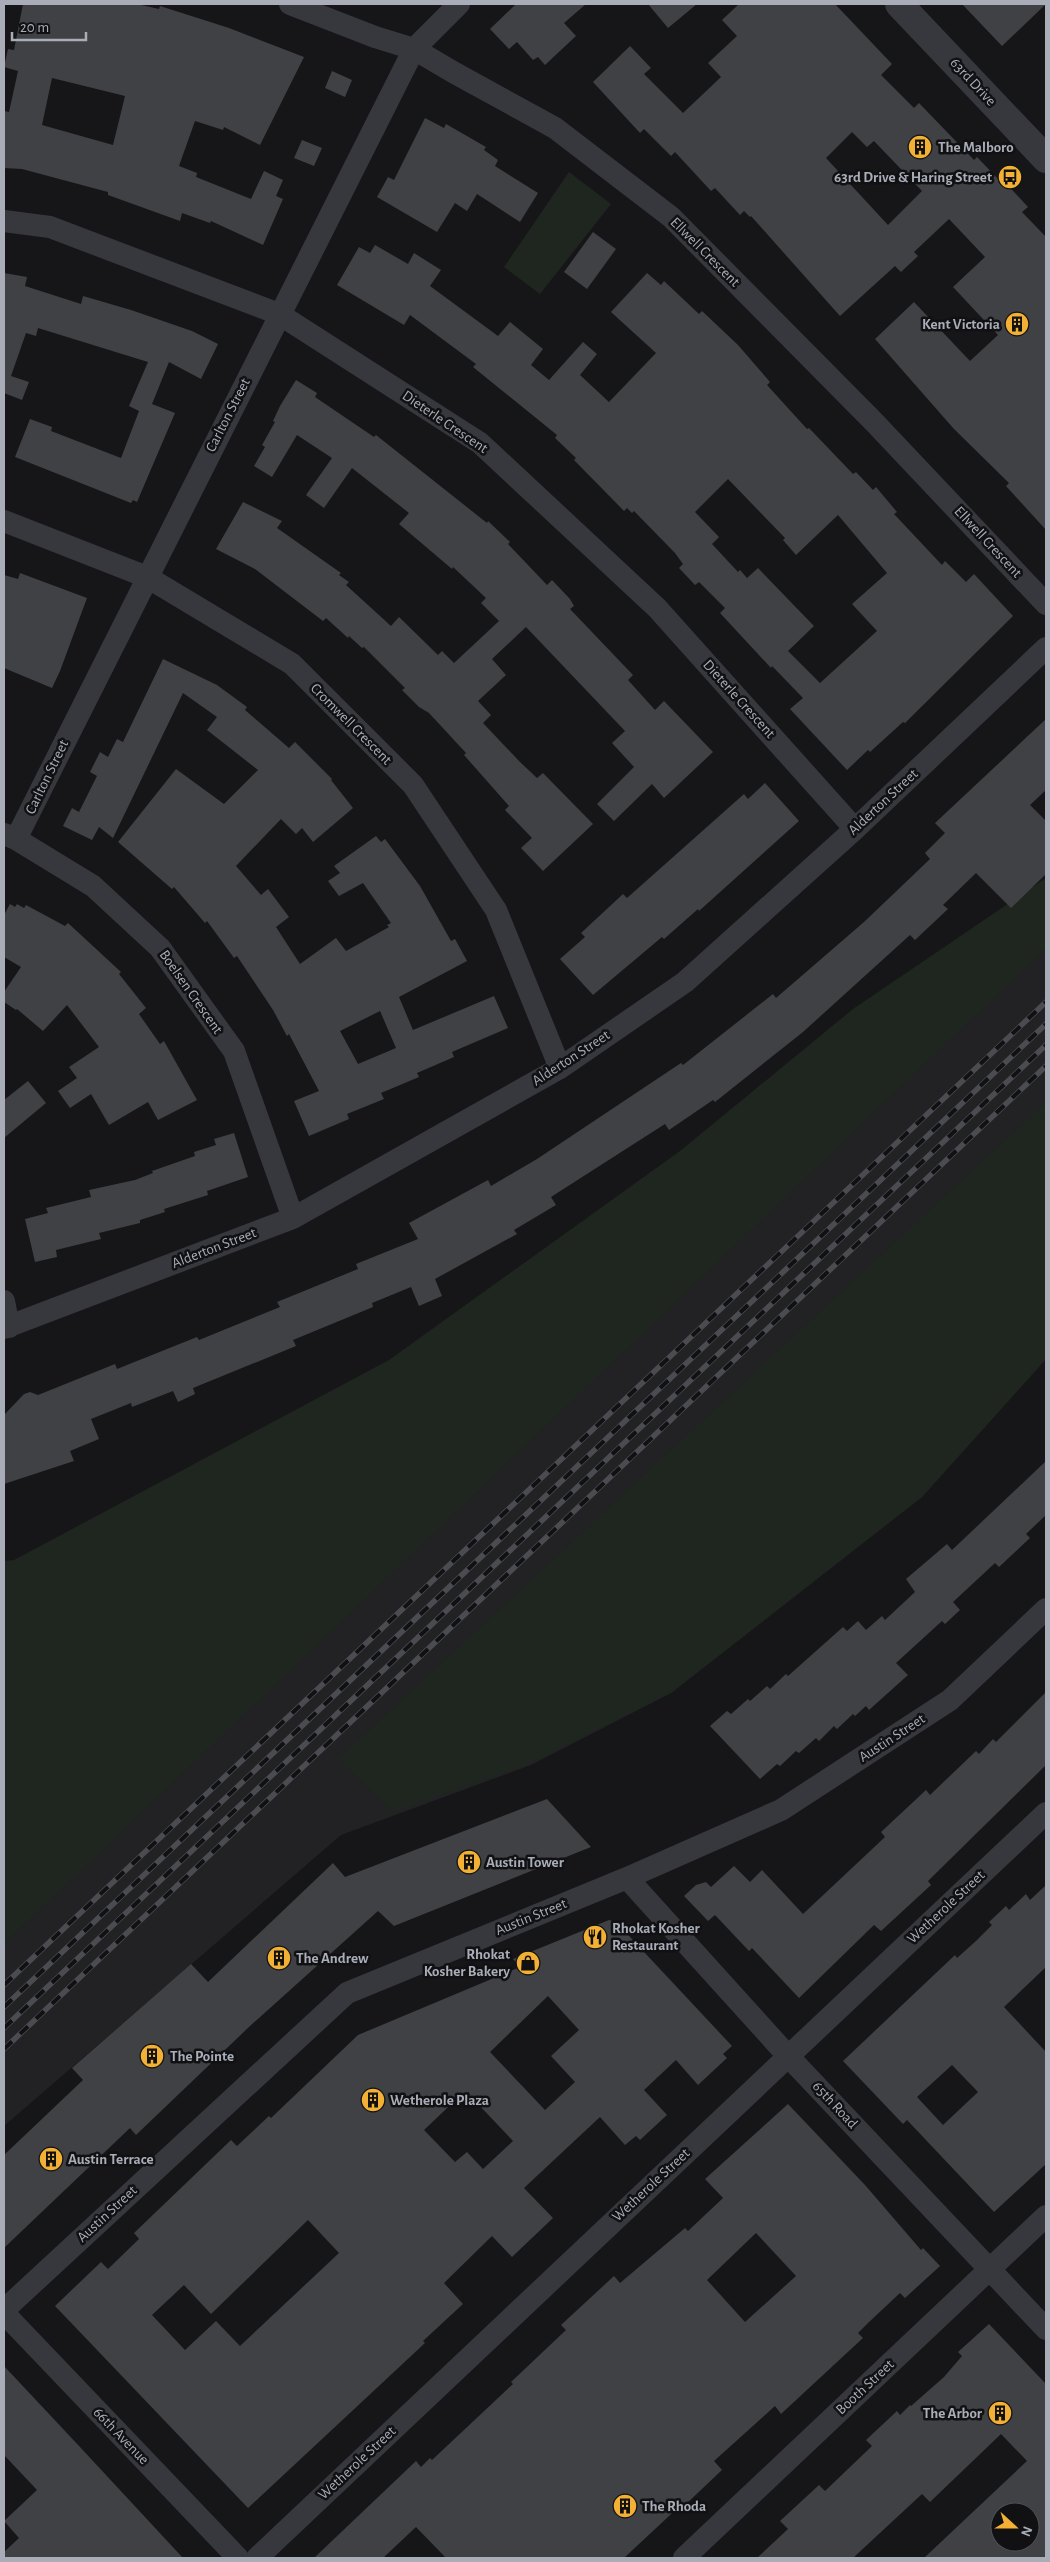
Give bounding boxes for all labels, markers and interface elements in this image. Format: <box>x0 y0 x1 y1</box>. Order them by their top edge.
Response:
scale bar <box>12 10 86 42</box>
text: 20 m <box>20 20 49 35</box>
street label: 63rd Drive <box>947 55 999 109</box>
building icon: The Malboro <box>907 134 933 160</box>
place label: The Malboro <box>938 140 1014 155</box>
bus stop icon: 63rd Drive & Haring Street <box>997 164 1023 190</box>
place label: 63rd Drive & Haring Street <box>834 170 992 185</box>
street label: Ellwell Crescent <box>667 214 743 290</box>
building icon: Kent Victoria <box>1004 311 1030 337</box>
place label: Kent Victoria <box>922 317 1000 332</box>
street label: Carlton Street <box>203 376 253 454</box>
street label: Dieterle Crescent <box>399 388 491 456</box>
street label: Ellwell Crescent <box>951 503 1025 581</box>
street label: Dieterle Crescent <box>700 657 778 741</box>
street label: Cromwell Crescent <box>308 681 395 768</box>
street label: Carlton Street <box>23 737 71 816</box>
street label: Alderton Street <box>845 766 921 838</box>
street label: Boelsen Crescent <box>157 947 226 1037</box>
street label: Alderton Street <box>529 1027 613 1089</box>
street label: Alderton Street <box>170 1225 259 1271</box>
street label: Austin Street <box>856 1711 928 1765</box>
building icon: Austin Tower <box>456 1849 482 1875</box>
place label: Austin Tower <box>486 1855 565 1870</box>
street label: Wetherole Street <box>904 1867 988 1947</box>
street label: Austin Street <box>493 1896 569 1938</box>
place label: Rhokat Kosher Restaurant <box>612 1921 701 1953</box>
restaurant icon: Rhokat Kosher Restaurant <box>582 1924 608 1950</box>
building icon: The Andrew <box>266 1945 292 1971</box>
place label: Rhokat Kosher Bakery <box>424 1947 510 1979</box>
shop icon: Rhokat Kosher Bakery <box>515 1950 541 1976</box>
place label: The Andrew <box>296 1951 369 1966</box>
building icon: The Pointe <box>139 2043 165 2069</box>
place label: The Pointe <box>170 2049 234 2064</box>
street label: 65th Road <box>810 2079 860 2132</box>
building icon: Wetherole Plaza <box>360 2087 386 2113</box>
place label: Wetherole Plaza <box>390 2093 489 2108</box>
street label: Wetherole Street <box>609 2145 693 2225</box>
building icon: Austin Terrace <box>38 2146 64 2172</box>
place label: Austin Terrace <box>68 2152 154 2167</box>
street label: Austin Street <box>74 2183 140 2245</box>
street label: Booth Street <box>833 2356 897 2417</box>
building icon: The Arbor <box>987 2400 1013 2426</box>
street label: 66th Avenue <box>90 2405 152 2467</box>
place label: The Arbor <box>923 2406 983 2421</box>
street label: Wetherole Street <box>315 2423 399 2503</box>
building icon: The Rhoda <box>612 2493 638 2519</box>
place label: The Rhoda <box>642 2499 706 2514</box>
north arrow <box>990 2502 1040 2552</box>
text: N <box>1018 2524 1034 2538</box>

